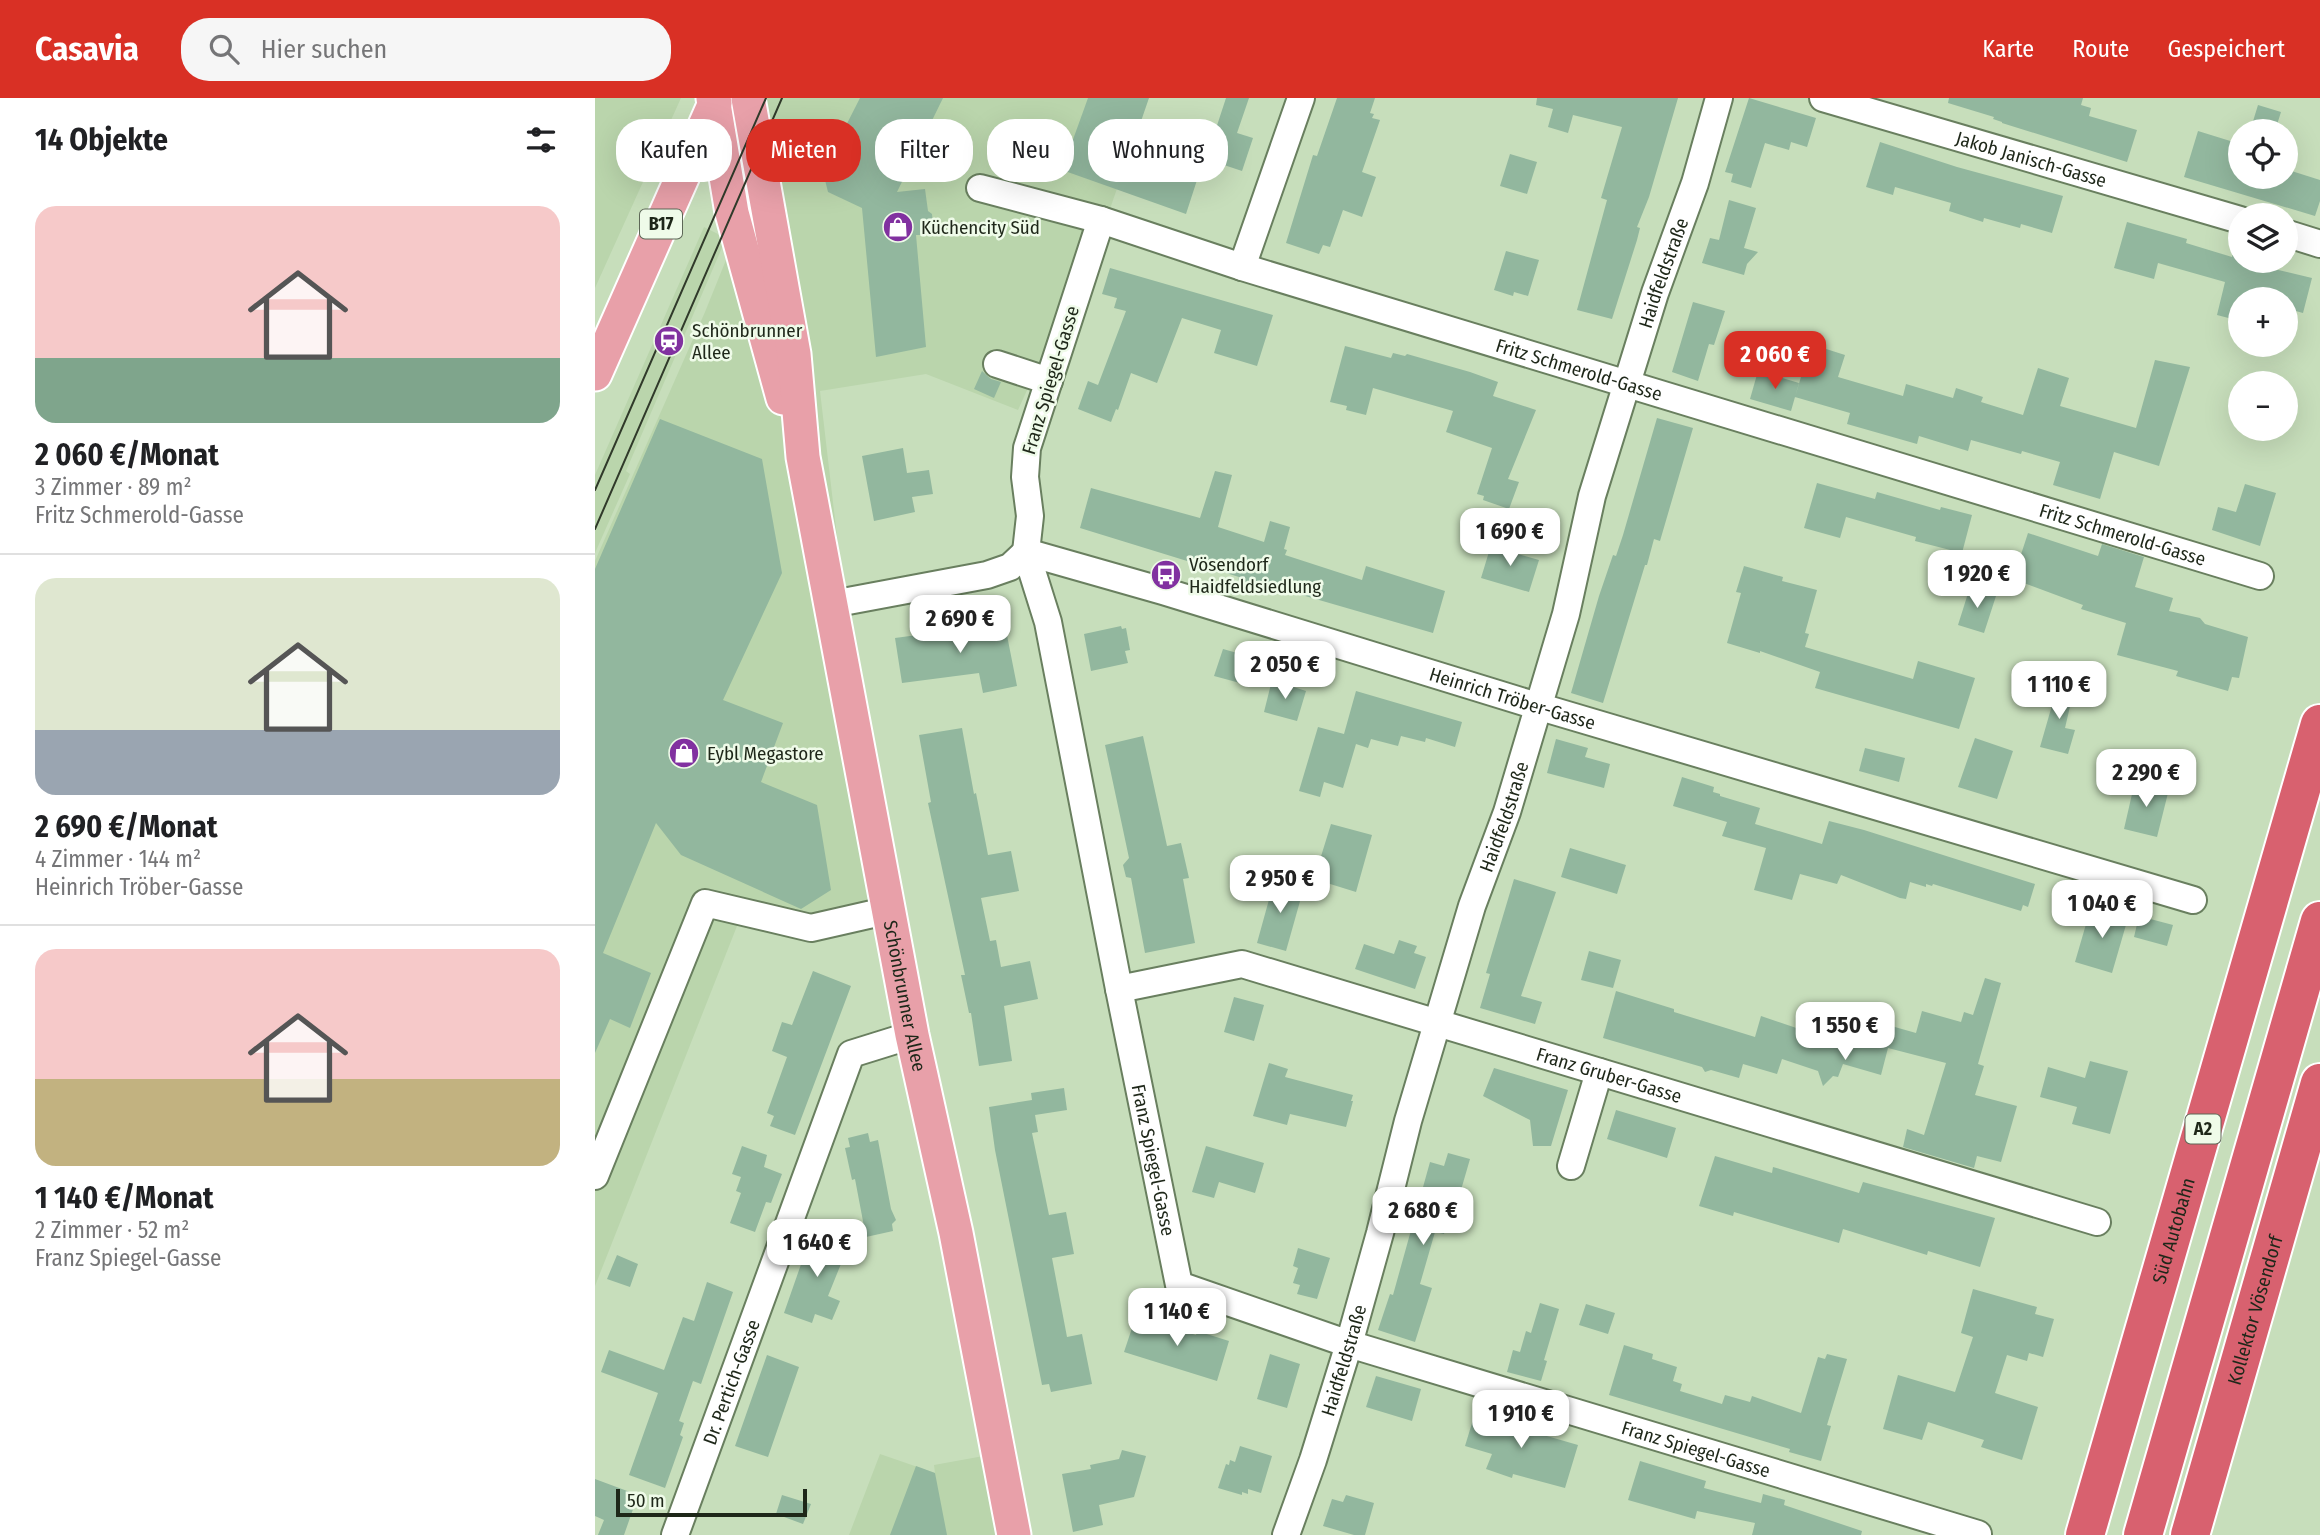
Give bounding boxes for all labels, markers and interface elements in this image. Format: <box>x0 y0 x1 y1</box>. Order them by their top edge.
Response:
search box <box>181 18 671 81</box>
text: Casavia <box>35 29 139 69</box>
icon: search <box>205 30 243 68</box>
text: Hier suchen <box>261 34 387 65</box>
text: Karte <box>1982 35 2034 63</box>
text: Route <box>2072 35 2129 63</box>
text: Gespeichert <box>2167 35 2285 63</box>
chip: Kaufen <box>616 119 732 182</box>
chip: Mieten <box>746 119 861 182</box>
chip: Filter <box>875 119 973 182</box>
chip: Neu <box>987 119 1074 182</box>
chip: Wohnung <box>1088 119 1228 182</box>
map controls <box>2228 119 2298 441</box>
button: locate <box>2228 119 2298 189</box>
icon: filters <box>522 121 560 159</box>
text: 14 Objekte <box>35 122 168 158</box>
street label: Jakob Janisch-Gasse <box>1953 126 2109 192</box>
button: layers <box>2228 203 2298 273</box>
road number: B17 <box>640 210 682 238</box>
shop icon: Küchencity Süd <box>881 210 915 244</box>
street label: Haidfeldstraße <box>1634 215 1693 331</box>
place label: Küchencity Süd <box>921 216 1040 239</box>
icon: home <box>235 252 361 378</box>
button: + <box>2228 287 2298 357</box>
street label: Franz Spiegel-Gasse <box>1017 303 1084 457</box>
place label: Schönbrunner Allee <box>692 319 803 364</box>
station icon: Schönbrunner Allee <box>652 324 686 358</box>
pin: 2 060 € <box>1710 331 1840 391</box>
street label: Fritz Schmerold-Gasse <box>1493 334 1665 406</box>
text: 2 060 € <box>1740 340 1810 368</box>
button: − <box>2228 371 2298 441</box>
text: 2 060 €/Monat <box>35 437 219 473</box>
text: 3 Zimmer · 89 m² <box>35 473 192 501</box>
street label: Fritz Schmerold-Gasse <box>2036 499 2208 571</box>
text: Fritz Schmerold-Gasse <box>35 501 244 529</box>
pin: 1 690 € <box>1445 508 1575 568</box>
text: 1 690 € <box>1476 517 1544 545</box>
pin: 1 920 € <box>1912 550 2042 610</box>
place label: Vösendorf Haidfeldsiedlung <box>1189 553 1321 598</box>
bus stop icon: Vösendorf Haidfeldsiedlung <box>1149 558 1183 592</box>
text: 1 920 € <box>1944 559 2010 587</box>
pin: 2 690 € <box>895 596 1025 655</box>
text: 2 690 € <box>926 604 994 632</box>
icon: home <box>235 624 361 750</box>
pin: 2 050 € <box>1220 642 1350 701</box>
text: 2 050 € <box>1251 650 1319 678</box>
pin: 1 110 € <box>1994 662 2124 721</box>
street label: Heinrich Tröber-Gasse <box>1427 663 1598 735</box>
text: 1 110 € <box>2027 670 2091 698</box>
shop icon: Eybl Megastore <box>667 736 701 770</box>
place label: Eybl Megastore <box>707 742 824 765</box>
pin: 2 290 € <box>2081 750 2211 809</box>
text: 2 290 € <box>2112 758 2180 786</box>
street label: Haidfeldstraße <box>1475 759 1533 875</box>
text: 2 690 €/Monat <box>35 809 218 845</box>
text: 4 Zimmer · 144 m² <box>35 845 201 873</box>
pin: 2 950 € <box>1215 856 1345 915</box>
text: 2 950 € <box>1246 864 1314 892</box>
text: Heinrich Tröber-Gasse <box>35 873 243 901</box>
pin: 1 040 € <box>2037 880 2167 940</box>
text: 1 040 € <box>2068 889 2136 917</box>
street label: Schönbrunner Allee <box>879 919 931 1074</box>
icon: home <box>235 995 361 1121</box>
pin: 1 550 € <box>1780 1002 1910 1062</box>
text: 1 550 € <box>1812 1011 1878 1039</box>
street label: Franz Gruber-Gasse <box>1534 1043 1684 1108</box>
street label: Franz Spiegel-Gasse <box>1127 1082 1180 1238</box>
road number: A2 <box>2185 1114 2221 1144</box>
street label: Süd Autobahn <box>2147 1175 2200 1286</box>
text: 1 140 €/Monat <box>35 1180 214 1216</box>
pin: 2 680 € <box>1358 1188 1488 1247</box>
text: 2 680 € <box>1388 1196 1458 1224</box>
text: 2 Zimmer · 52 m² <box>35 1216 189 1244</box>
pin: 1 640 € <box>752 1220 882 1279</box>
text: 1 640 € <box>783 1228 851 1256</box>
street label: Kollektor Vösendorf <box>2223 1232 2288 1388</box>
text: Franz Spiegel-Gasse <box>35 1244 221 1272</box>
pin: 1 140 € <box>1112 1288 1242 1348</box>
text: 1 140 € <box>1144 1297 1210 1325</box>
street label: Haidfeldstraße <box>1316 1302 1371 1419</box>
street label: Dr. Pertich-Gasse <box>698 1316 765 1448</box>
pin: 1 910 € <box>1456 1390 1586 1450</box>
text: 1 910 € <box>1488 1399 1554 1427</box>
street label: Franz Spiegel-Gasse <box>1619 1416 1773 1483</box>
scale bar <box>616 1486 807 1518</box>
text: 50 m <box>627 1489 665 1512</box>

